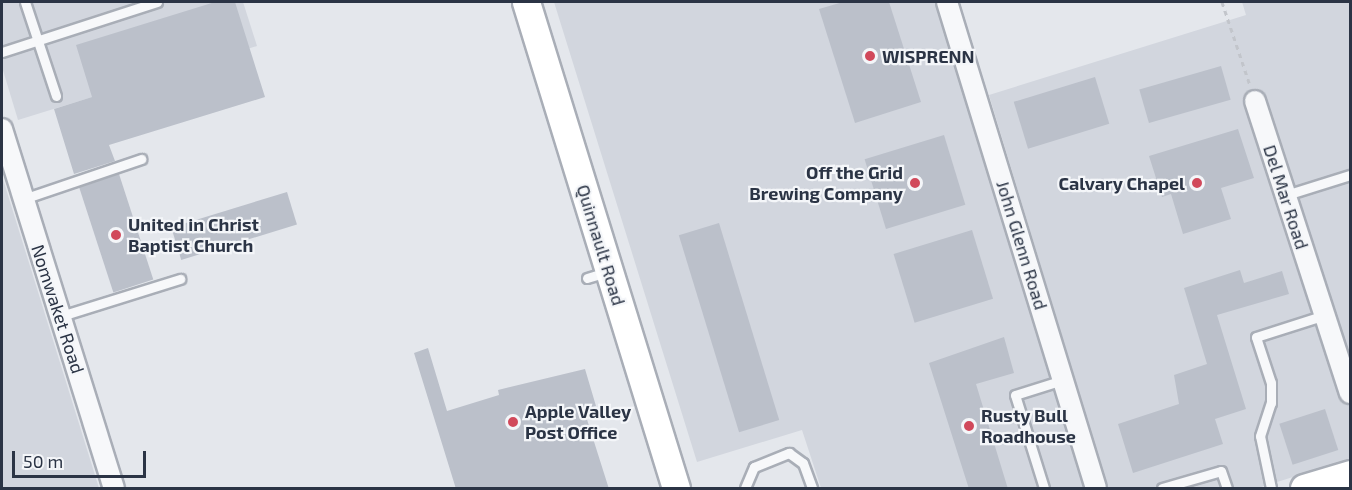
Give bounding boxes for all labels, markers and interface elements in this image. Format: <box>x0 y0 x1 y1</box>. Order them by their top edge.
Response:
place label: WISPRENN <box>882 45 975 67</box>
marker: WISPRENN <box>863 49 877 63</box>
street label: Del Mar Road <box>1259 142 1313 252</box>
place label: Off the Grid Brewing Company <box>749 162 903 204</box>
place label: Calvary Chapel <box>1058 172 1185 194</box>
marker: Off the Grid Brewing Company <box>908 176 922 190</box>
marker: Calvary Chapel <box>1190 176 1204 190</box>
street label: John Glenn Road <box>992 178 1052 312</box>
street label: Quinnault Road <box>572 182 630 308</box>
place label: United in Christ Baptist Church <box>128 214 259 256</box>
marker: United in Christ Baptist Church <box>109 228 123 242</box>
street label: Nomwaket Road <box>27 242 89 376</box>
place label: Apple Valley Post Office <box>525 401 632 444</box>
place label: Rusty Bull Roadhouse <box>981 405 1076 448</box>
marker: Apple Valley Post Office <box>506 415 520 429</box>
marker: Rusty Bull Roadhouse <box>962 419 976 433</box>
scale bar <box>15 439 148 477</box>
text: 50 m <box>23 450 63 472</box>

